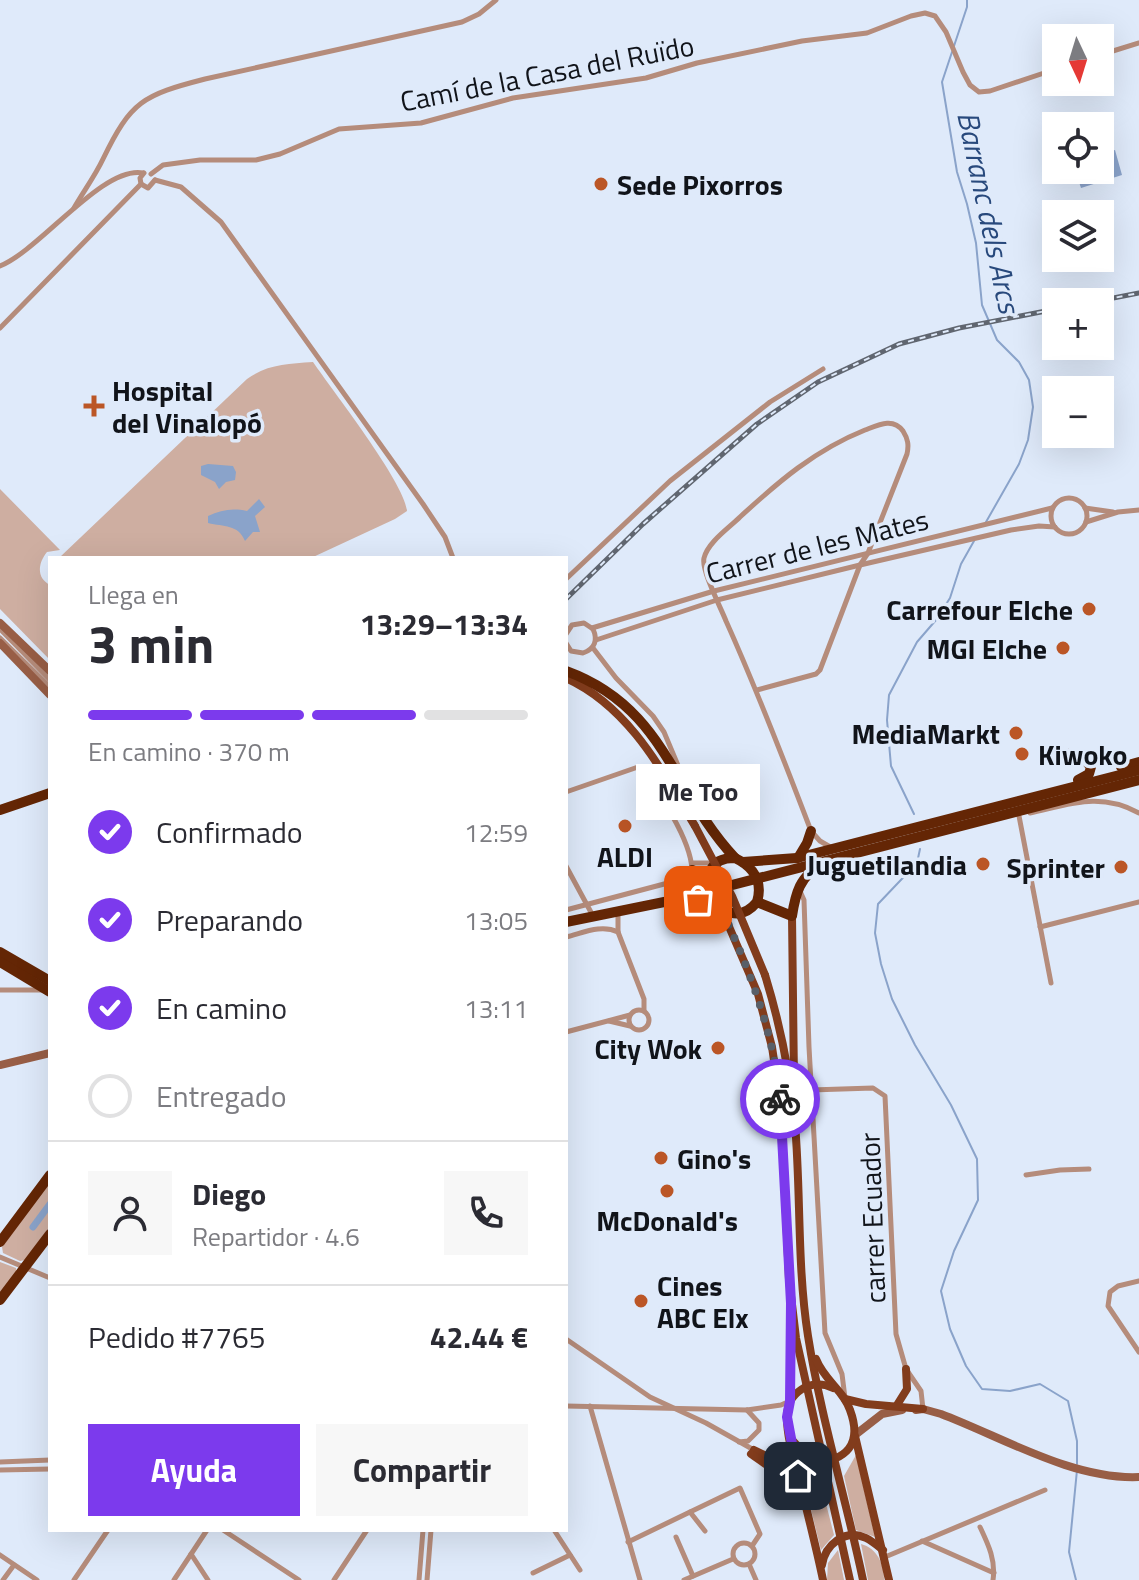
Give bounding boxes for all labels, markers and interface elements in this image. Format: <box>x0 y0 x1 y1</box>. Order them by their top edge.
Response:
street label: Camí de la Casa del Ruïdo <box>396 23 698 123</box>
north arrow <box>1042 24 1114 96</box>
map controls <box>1042 24 1114 448</box>
water label: Barranc dels Arcs <box>945 107 1033 319</box>
button: locate <box>1042 112 1114 184</box>
place label: Sede Pixorros <box>617 163 783 206</box>
marker: Sede Pixorros <box>592 175 610 193</box>
button: layers <box>1042 200 1114 272</box>
button: + <box>1042 288 1114 360</box>
place label: Hospital del Vinalopó <box>112 369 262 444</box>
button: − <box>1042 376 1114 448</box>
marker: Hospital del Vinalopó <box>83 395 105 417</box>
street label: Carrer de les Mates <box>701 498 933 594</box>
text: Llega en <box>88 575 179 614</box>
place label: Carrefour Elche <box>886 588 1073 631</box>
marker: Carrefour Elche <box>1080 600 1098 618</box>
text: 13:29–13:34 <box>360 601 528 647</box>
text: 3 min <box>88 604 214 683</box>
place label: MGI Elche <box>926 627 1047 670</box>
marker: MGI Elche <box>1054 639 1072 657</box>
place label: MediaMarkt <box>852 712 1000 755</box>
marker: MediaMarkt <box>1007 724 1025 742</box>
text: En camino · 370 m <box>88 732 290 771</box>
place label: Kiwoko <box>1038 733 1127 776</box>
marker: Kiwoko <box>1013 745 1031 763</box>
callout: Me Too <box>636 764 760 820</box>
text: Me Too <box>658 772 738 811</box>
text: Confirmado <box>156 809 303 855</box>
icon: check <box>88 810 132 854</box>
text: 12:59 <box>464 813 528 852</box>
marker: ALDI <box>616 817 634 835</box>
place label: ALDI <box>597 835 653 878</box>
place label: Juguetilandia <box>807 843 967 886</box>
place label: Sprinter <box>1007 846 1105 889</box>
marker: Juguetilandia <box>974 855 992 873</box>
marker: Sprinter <box>1112 858 1130 876</box>
pin <box>664 866 732 934</box>
icon: bag <box>676 878 720 922</box>
text: Preparando <box>156 897 303 943</box>
icon: check <box>88 898 132 942</box>
text: 13:05 <box>464 901 528 940</box>
text: En camino <box>156 985 287 1031</box>
icon: check <box>88 986 132 1030</box>
text: 13:11 <box>464 989 528 1028</box>
place label: City Wok <box>594 1027 703 1070</box>
marker: City Wok <box>709 1039 727 1057</box>
courier <box>740 1059 820 1139</box>
text: Entregado <box>156 1073 287 1119</box>
icon: bike <box>758 1077 802 1121</box>
street label: carrer Ecuador <box>848 1132 896 1304</box>
place label: Gino's <box>677 1137 751 1180</box>
marker: Gino's <box>652 1149 670 1167</box>
button: person <box>88 1171 172 1255</box>
text: Diego <box>192 1171 266 1217</box>
button: phone <box>444 1171 528 1255</box>
marker: McDonald's <box>658 1182 676 1200</box>
place label: McDonald's <box>596 1199 738 1242</box>
text: Repartidor · 4.6 <box>192 1217 360 1256</box>
place label: Cines ABC Elx <box>657 1264 749 1339</box>
marker: Cines ABC Elx <box>632 1292 650 1310</box>
text: Pedido #7765 <box>88 1314 266 1360</box>
text: 42.44 € <box>430 1314 528 1360</box>
button: Ayuda <box>88 1424 300 1516</box>
button: Compartir <box>316 1424 528 1516</box>
pin <box>764 1442 832 1510</box>
icon: home <box>776 1454 820 1498</box>

